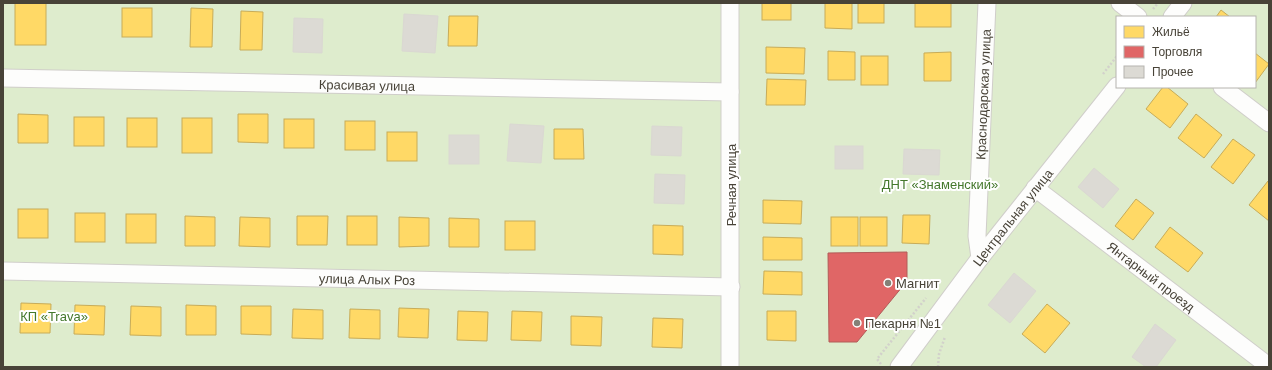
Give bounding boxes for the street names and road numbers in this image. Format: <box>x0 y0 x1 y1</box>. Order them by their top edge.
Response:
street label: Краснодарская улица <box>973 28 994 160</box>
street label: Красивая улица <box>319 77 416 94</box>
street label: Речная улица <box>724 143 739 226</box>
street label: Центральная улица <box>970 165 1057 269</box>
street label: Янтарный проезд <box>1104 239 1198 315</box>
street label: улица Алых Роз <box>319 271 415 288</box>

